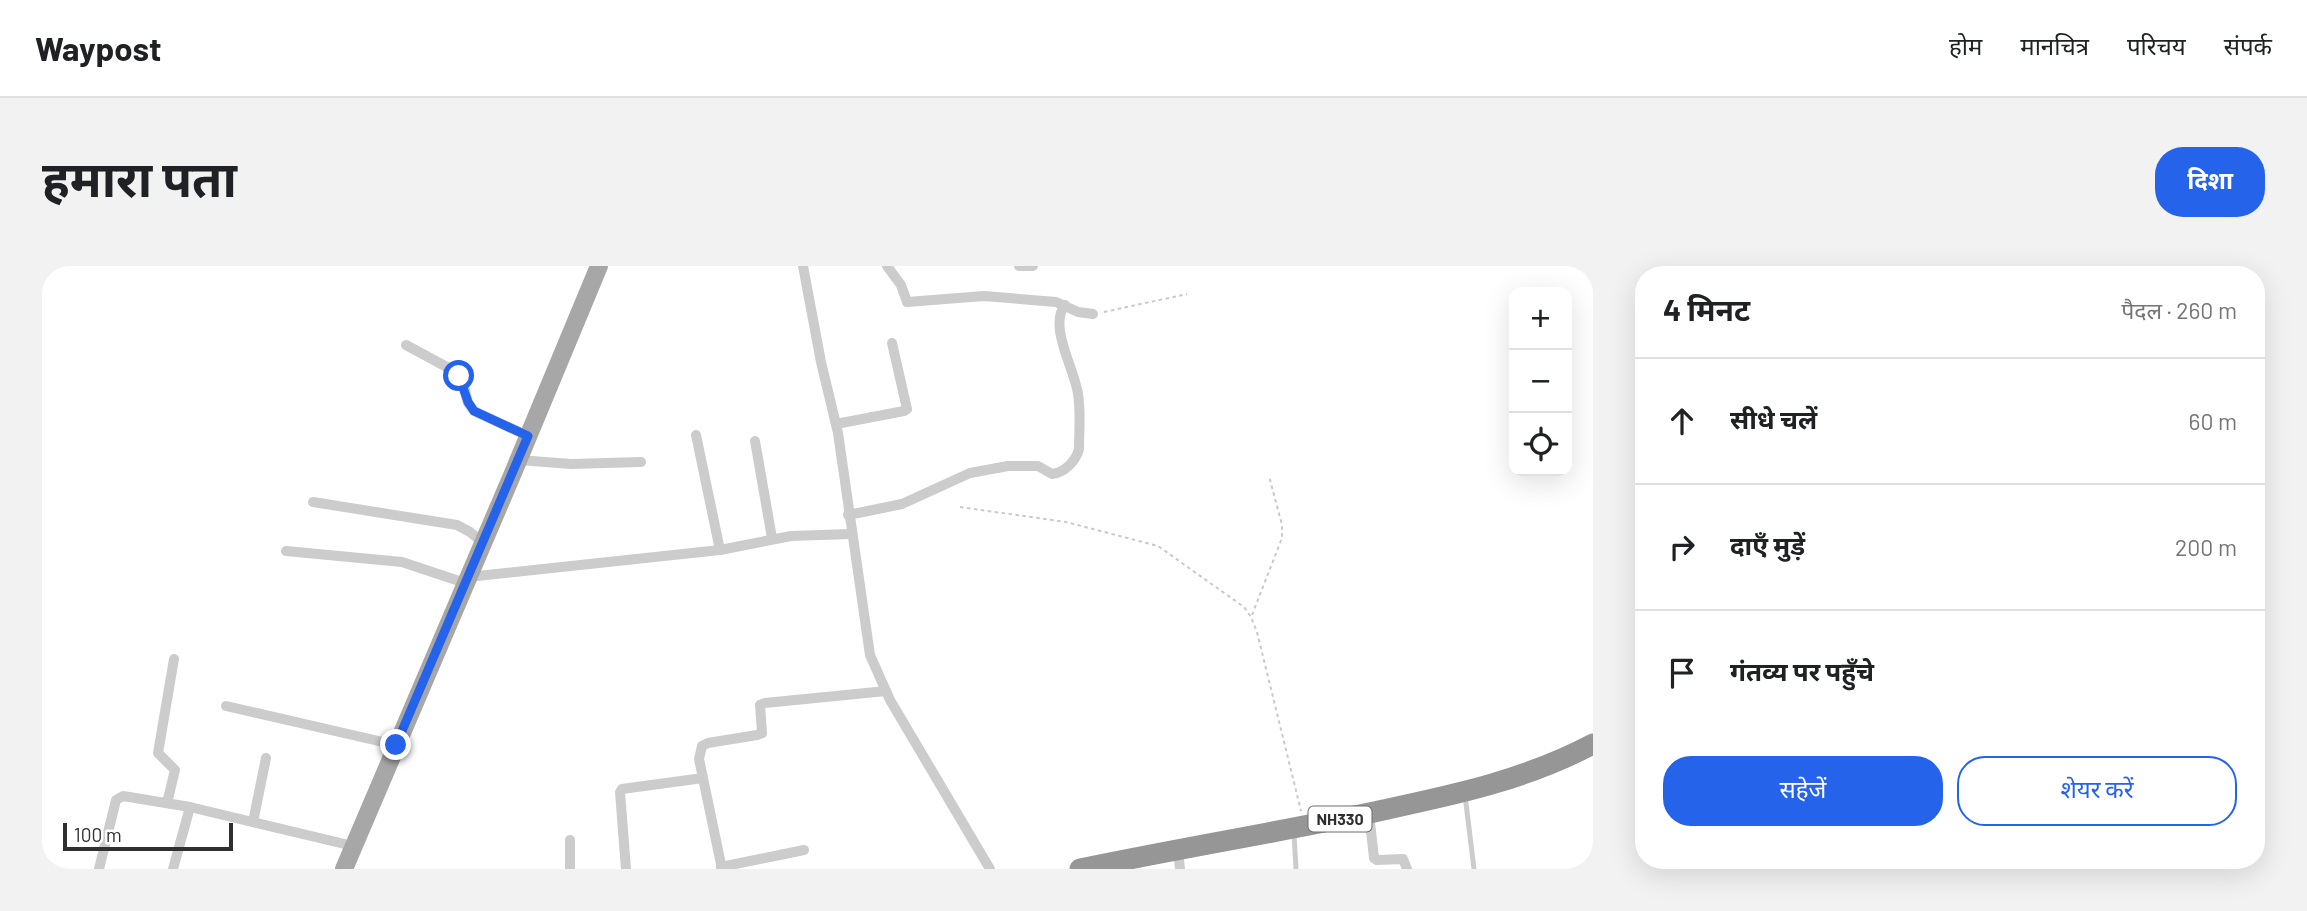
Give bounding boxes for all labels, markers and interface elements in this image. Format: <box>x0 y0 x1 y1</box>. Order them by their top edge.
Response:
text: Waypost <box>35 28 162 68</box>
text: होम <box>1949 31 1982 60</box>
text: मानचित्र <box>2020 31 2089 60</box>
text: परिचय <box>2127 31 2186 60</box>
text: संपर्क <box>2224 31 2272 60</box>
button: दिशा <box>2155 147 2265 217</box>
text: हमारा पता <box>42 148 237 207</box>
map controls <box>1509 287 1572 476</box>
button: + <box>1509 287 1572 350</box>
text: 4 मिनट <box>1663 291 1750 327</box>
text: पैदल · 260 m <box>2121 296 2237 324</box>
button: − <box>1509 350 1572 413</box>
route start <box>443 360 474 391</box>
icon: ahead <box>1663 402 1701 440</box>
text: सीधे चलें <box>1730 403 1817 434</box>
text: 60 m <box>2189 407 2237 435</box>
button: locate <box>1509 413 1572 476</box>
icon: right <box>1663 528 1701 566</box>
text: दाएँ मुड़ें <box>1730 529 1805 560</box>
text: 200 m <box>2175 533 2237 561</box>
icon: arrive <box>1663 654 1701 692</box>
text: गंतव्य पर पहुँचे <box>1730 655 1874 686</box>
route end <box>380 729 411 760</box>
button: सहेजें <box>1663 756 1943 826</box>
button: शेयर करें <box>1957 756 2237 826</box>
road number: NH330 <box>1308 806 1372 832</box>
scale bar <box>63 820 233 852</box>
text: 100 m <box>74 823 122 846</box>

